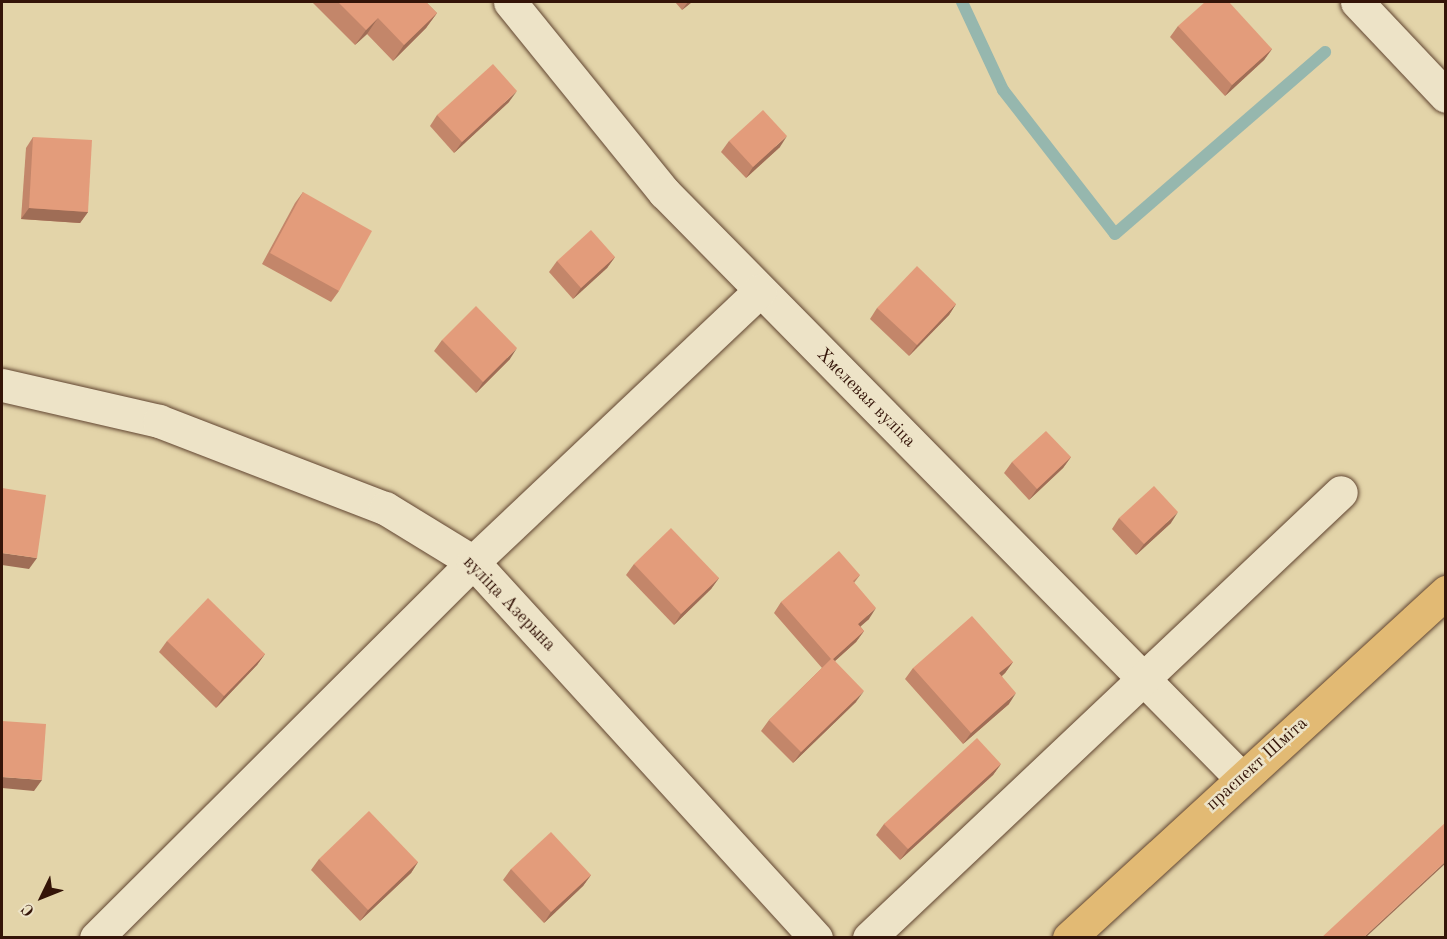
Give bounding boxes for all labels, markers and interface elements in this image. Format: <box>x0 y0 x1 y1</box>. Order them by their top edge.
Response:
street label: Хмелевая вуліца <box>812 344 920 452</box>
street label: вуліца Азерына <box>458 552 560 656</box>
street label: праспект Шміта <box>1202 713 1312 815</box>
north arrow <box>12 867 72 927</box>
text: С <box>19 900 38 919</box>

